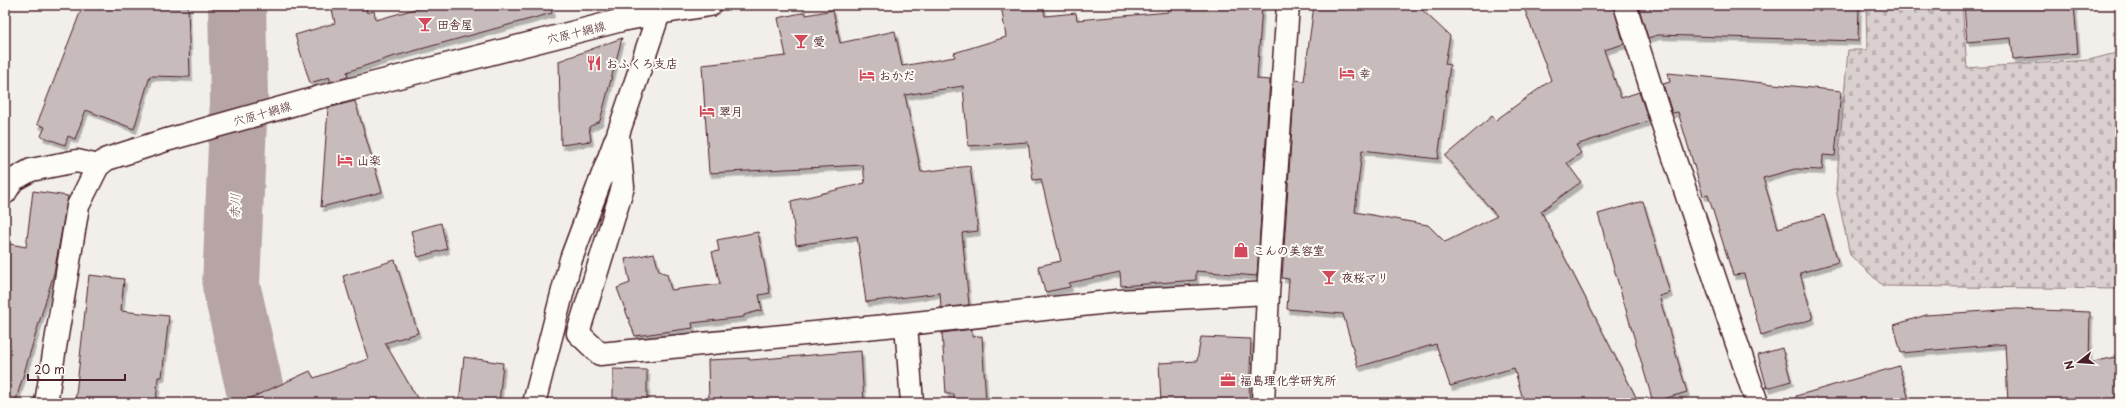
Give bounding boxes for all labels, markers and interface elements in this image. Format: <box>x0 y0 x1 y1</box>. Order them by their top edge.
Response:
bar icon: 田舎屋 <box>416 15 434 33</box>
place label: 田舎屋 <box>437 15 473 33</box>
street label: 穴原十綱線 <box>545 16 607 48</box>
bar icon: 愛 <box>792 32 810 50</box>
place label: 愛 <box>813 32 825 50</box>
restaurant icon: おふくろ支店 <box>585 54 603 72</box>
place label: おふくろ支店 <box>606 54 678 72</box>
hotel icon: 幸 <box>1338 64 1356 82</box>
place label: 幸 <box>1359 64 1371 82</box>
hotel icon: おかだ <box>858 66 876 84</box>
place label: おかだ <box>879 66 915 84</box>
street label: 穴原十綱線 <box>231 96 293 130</box>
hotel icon: 翠月 <box>698 102 716 120</box>
place label: 翠月 <box>719 102 743 120</box>
hotel icon: 山楽 <box>336 151 354 169</box>
place label: 山楽 <box>357 151 381 169</box>
water label: 赤川 <box>224 193 244 219</box>
shop icon: こんの美容室 <box>1232 241 1250 259</box>
place label: こんの美容室 <box>1253 241 1325 259</box>
bar icon: 夜桜マリ <box>1320 268 1338 286</box>
place label: 夜桜マリ <box>1341 268 1389 286</box>
north arrow <box>2059 342 2099 382</box>
scale bar <box>28 356 125 382</box>
text: N <box>2059 358 2078 372</box>
text: 20 m <box>34 360 65 378</box>
office icon: 福島理化学研究所 <box>1219 371 1237 389</box>
place label: 福島理化学研究所 <box>1240 371 1337 389</box>

